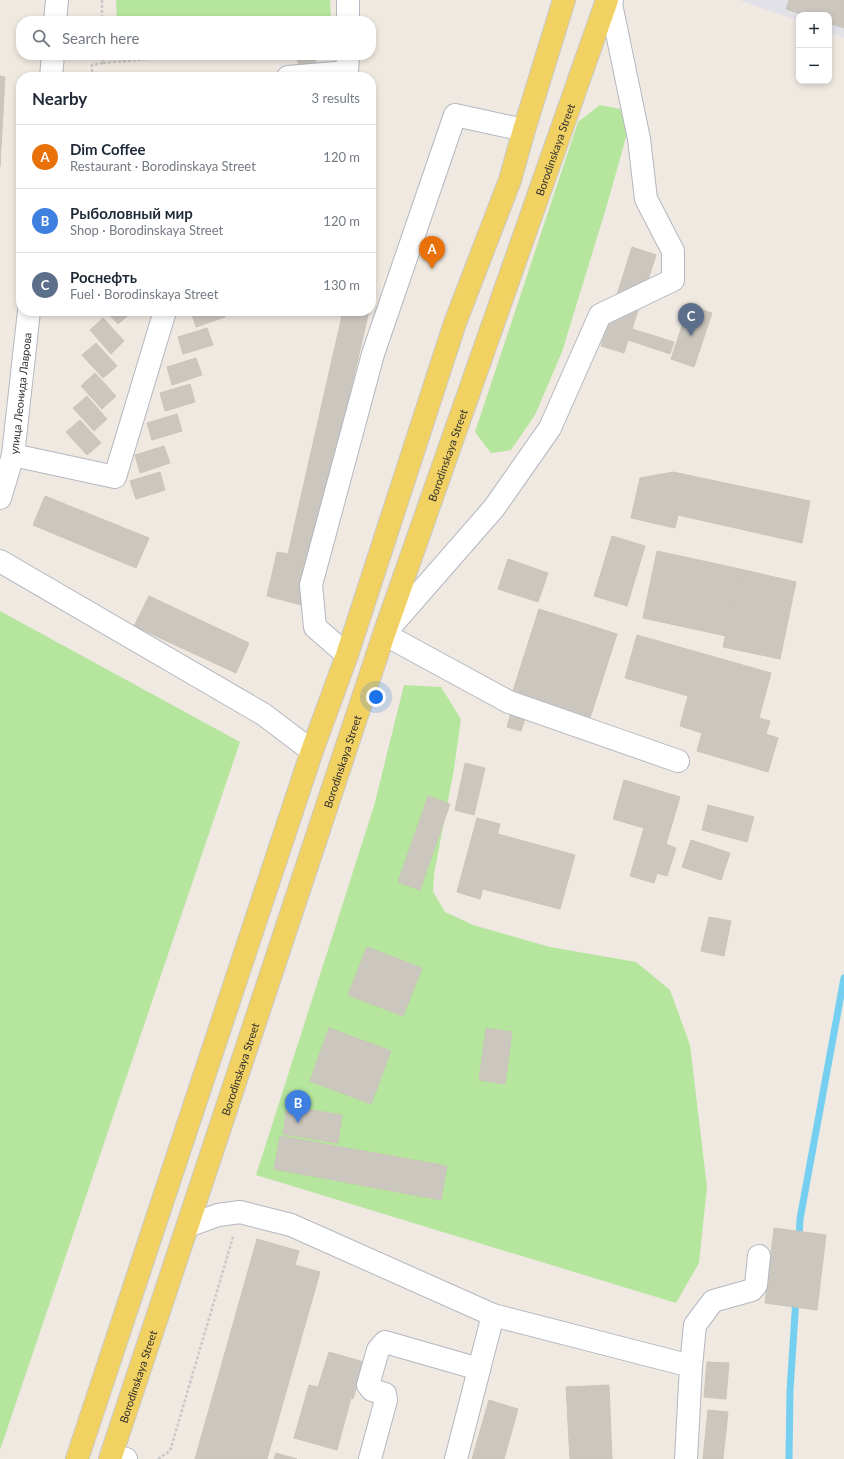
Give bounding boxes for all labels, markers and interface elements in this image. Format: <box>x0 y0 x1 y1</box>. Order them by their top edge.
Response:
map controls <box>796 12 832 84</box>
button: + <box>796 12 832 48</box>
search box <box>16 16 376 60</box>
icon: search <box>30 27 52 49</box>
text: Search here <box>62 29 139 47</box>
button: − <box>796 48 832 84</box>
text: Nearby <box>32 88 87 109</box>
text: 3 results <box>312 90 360 106</box>
street label: Borodinskaya Street <box>532 102 577 197</box>
text: Dim Coffee <box>70 140 146 158</box>
text: A <box>40 149 50 165</box>
text: 120 m <box>323 149 360 165</box>
text: Restaurant · Borodinskaya Street <box>70 158 256 174</box>
text: Рыболовный мир <box>70 204 193 222</box>
text: B <box>41 213 49 229</box>
text: 120 m <box>323 213 360 229</box>
text: Shop · Borodinskaya Street <box>70 222 223 238</box>
pin: A <box>419 236 445 269</box>
text: Роснефть <box>70 268 137 286</box>
text: C <box>41 277 49 293</box>
text: 130 m <box>323 277 360 293</box>
text: Fuel · Borodinskaya Street <box>70 286 218 302</box>
pin: C <box>678 303 704 336</box>
street label: улица Леонида Лаврова <box>7 332 33 455</box>
street label: Borodinskaya Street <box>425 407 469 503</box>
your location <box>366 687 386 707</box>
street label: Borodinskaya Street <box>320 713 363 809</box>
street label: Borodinskaya Street <box>218 1021 261 1117</box>
pin: B <box>285 1090 311 1123</box>
street label: Borodinskaya Street <box>116 1328 159 1424</box>

